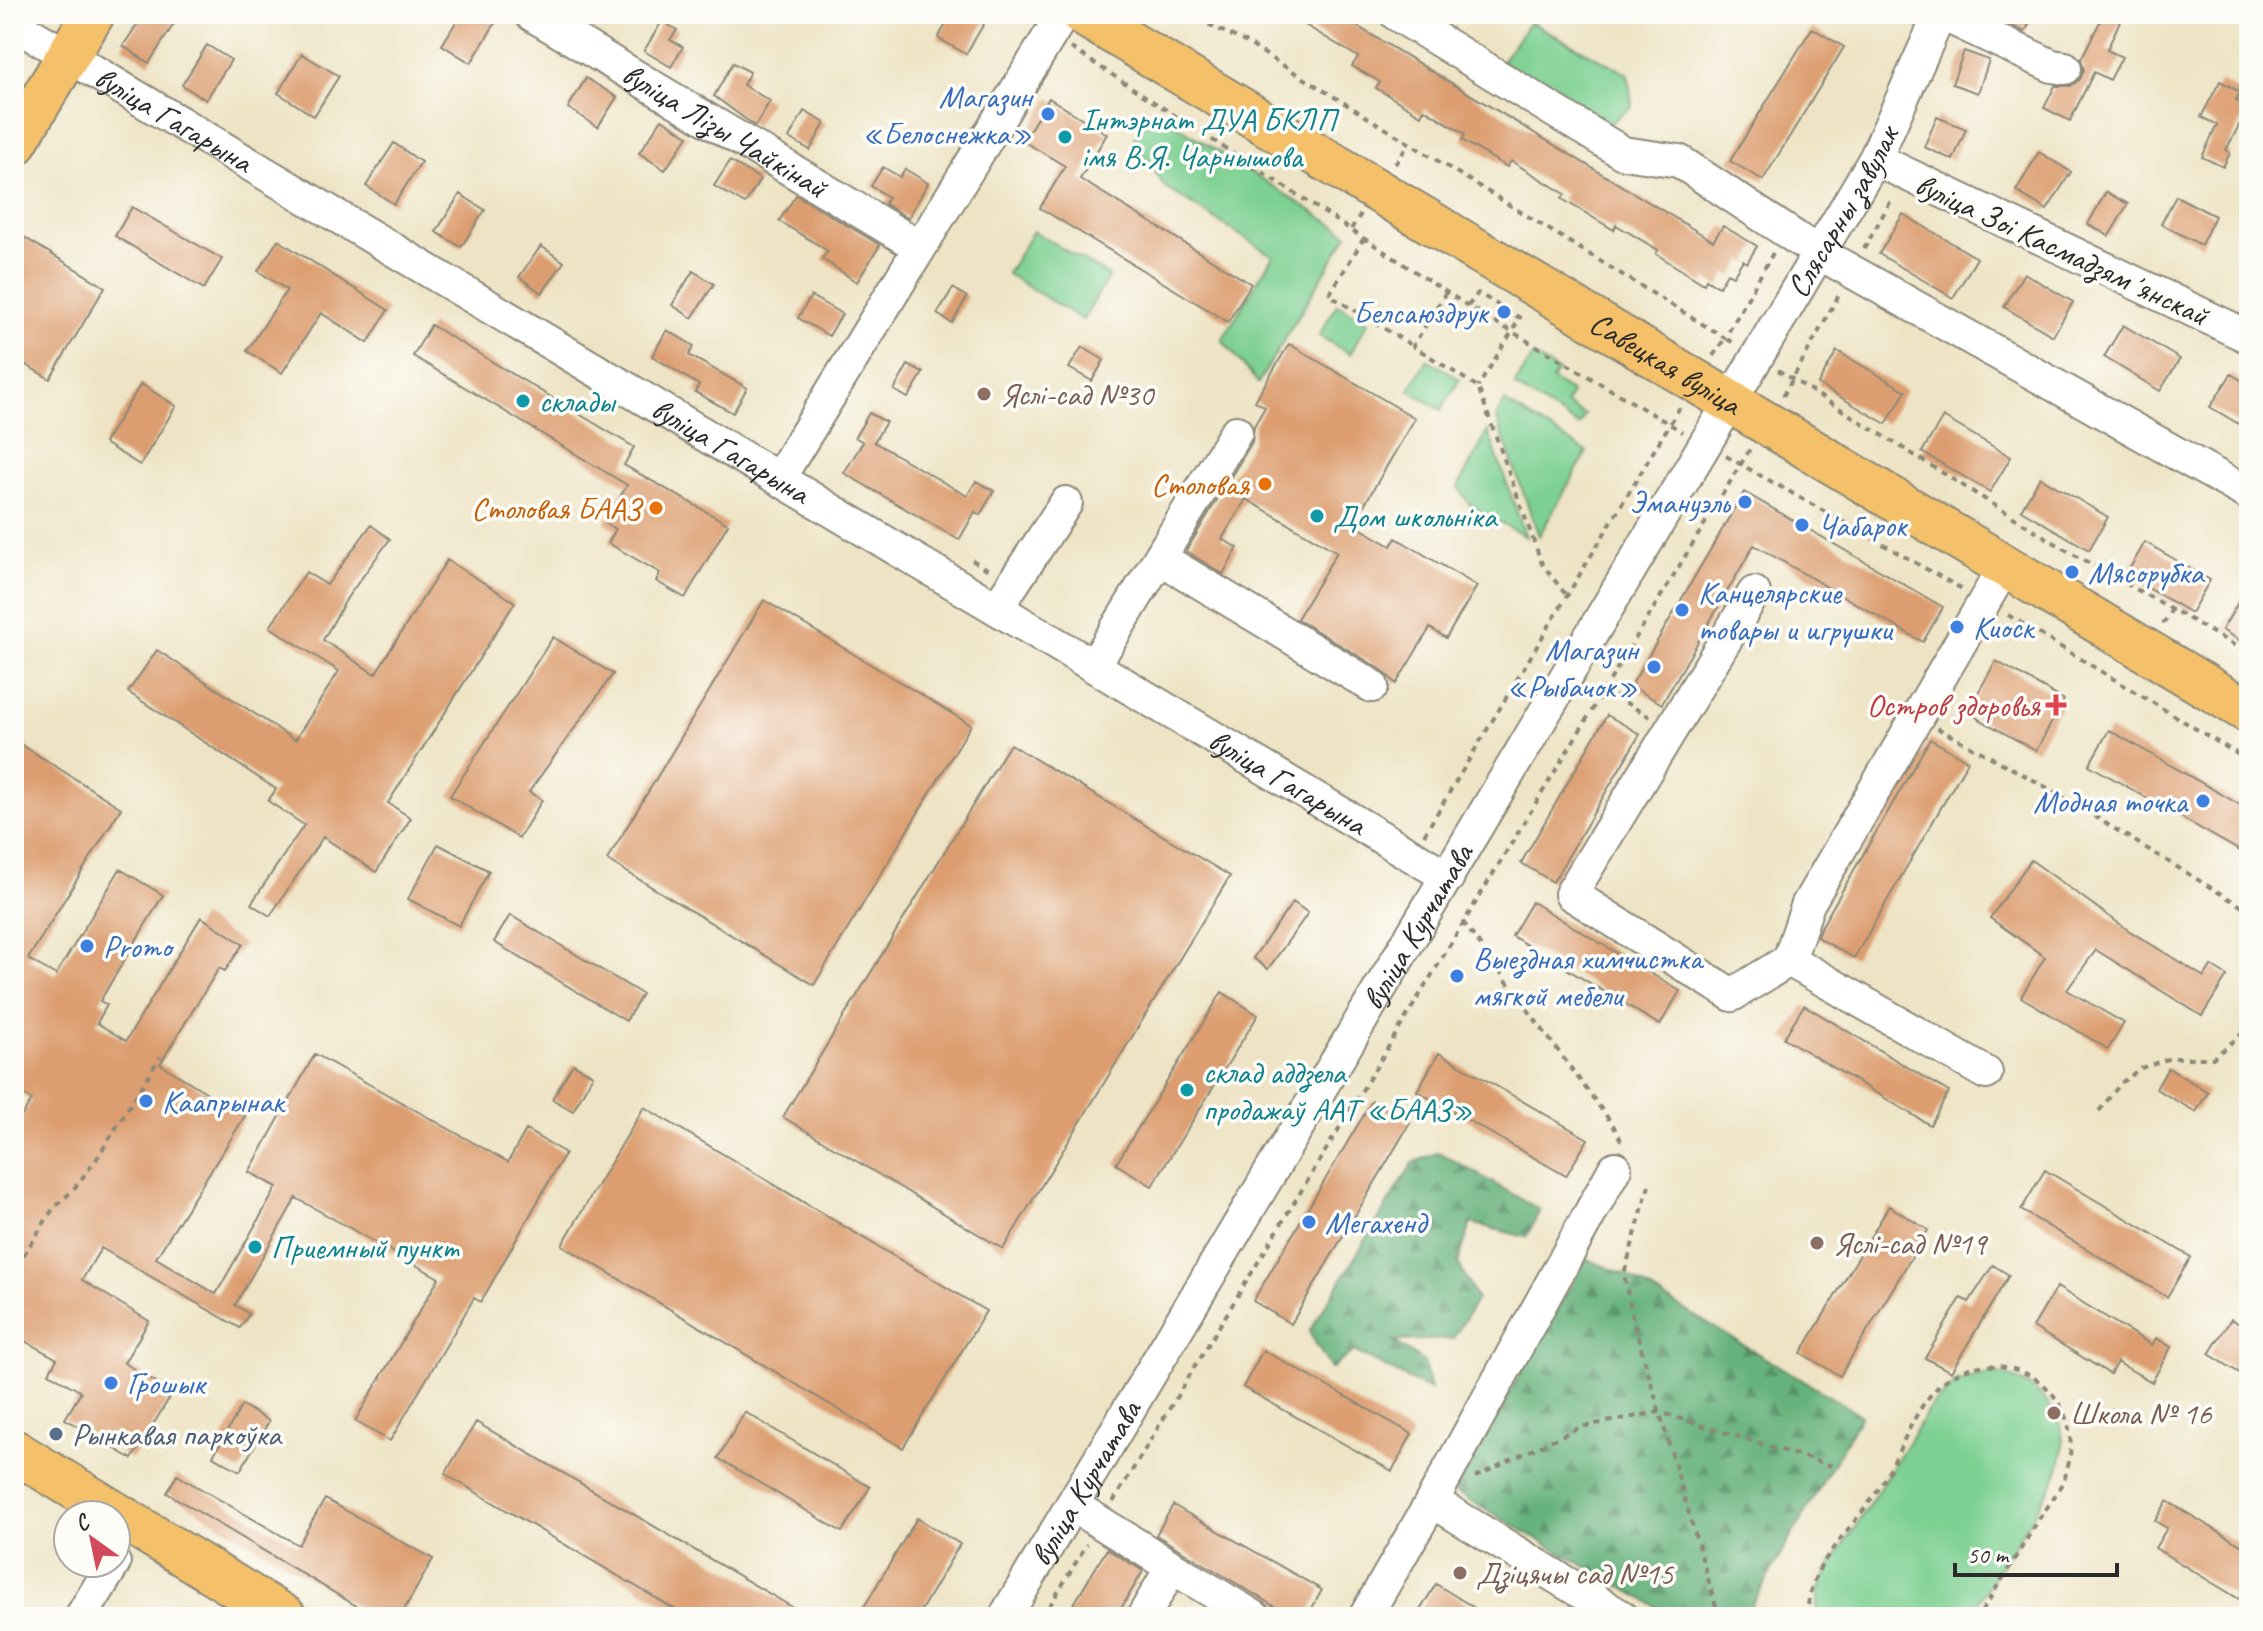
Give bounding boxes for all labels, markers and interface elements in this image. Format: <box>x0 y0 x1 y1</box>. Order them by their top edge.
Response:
street label: вуліца Лізы Чайкінай <box>615 53 836 209</box>
street label: вуліца Гагарына <box>87 57 262 183</box>
place label: Магазин «Белоснежка» <box>862 76 1035 154</box>
place label: Інтэрнат ДУА БКЛП імя В.Я. Чарнышова <box>1081 99 1339 177</box>
marker: Магазин «Белоснежка» <box>1039 105 1057 123</box>
street label: Слясарны завулак <box>1777 117 1909 305</box>
marker: Інтэрнат ДУА БКЛП імя В.Я. Чарнышова <box>1056 128 1074 146</box>
street label: вуліца Зоі Касмадзямʼянскай <box>1909 164 2216 336</box>
place label: Белсаюздрук <box>1354 292 1490 333</box>
street label: Савецкая вуліца <box>1582 302 1750 426</box>
marker: Белсаюздрук <box>1495 303 1513 321</box>
place label: Яслі-сад №30 <box>1000 374 1156 415</box>
place label: склады <box>539 381 617 422</box>
marker: Яслі-сад №30 <box>975 385 993 403</box>
street label: вуліца Гагарына <box>644 388 819 515</box>
marker: склады <box>514 392 532 410</box>
place label: Столовая <box>1151 464 1250 505</box>
marker: Столовая <box>1256 475 1274 493</box>
place label: Эмануэль <box>1629 482 1731 523</box>
place label: Столовая БААЗ <box>471 488 644 529</box>
marker: Эмануэль <box>1736 493 1754 511</box>
place label: Дом школьніка <box>1333 496 1498 537</box>
marker: Столовая БААЗ <box>647 499 665 517</box>
place label: Чабарок <box>1818 505 1909 546</box>
marker: Дом школьніка <box>1308 507 1326 525</box>
marker: Чабарок <box>1793 516 1811 534</box>
place label: Мясорубка <box>2088 552 2205 593</box>
marker: Мясорубка <box>2063 563 2081 581</box>
place label: Канцелярские товары и игрушки <box>1698 572 1894 650</box>
marker: Канцелярские товары и игрушки <box>1673 601 1691 619</box>
place label: Киоск <box>1973 607 2036 648</box>
marker: Киоск <box>1948 618 1966 636</box>
place label: Магазин «Рыбачок» <box>1507 629 1641 707</box>
marker: Магазин «Рыбачок» <box>1645 658 1663 676</box>
place label: Остров здоровья <box>1867 685 2041 726</box>
marker: Остров здоровья <box>2047 696 2065 714</box>
street label: вуліца Гагарына <box>1201 719 1376 846</box>
place label: Модная точка <box>2033 781 2189 822</box>
marker: Модная точка <box>2194 792 2212 810</box>
street label: вуліца Курчатава <box>1352 835 1484 1017</box>
place label: Promo <box>103 926 175 967</box>
marker: Promo <box>78 937 96 955</box>
place label: Выездная химчистка мягкой мебели <box>1473 938 1705 1016</box>
marker: Выездная химчистка мягкой мебели <box>1448 967 1466 985</box>
place label: склад аддзела продажаў ААТ «БААЗ» <box>1203 1052 1473 1130</box>
place label: Каапрынак <box>162 1081 286 1122</box>
marker: склад аддзела продажаў ААТ «БААЗ» <box>1178 1081 1196 1099</box>
marker: Каапрынак <box>137 1092 155 1110</box>
place label: Мегахенд <box>1325 1202 1429 1243</box>
marker: Мегахенд <box>1300 1213 1318 1231</box>
place label: Яслі-сад №19 <box>1833 1223 1989 1264</box>
place label: Приемный пункт <box>271 1227 460 1268</box>
marker: Яслі-сад №19 <box>1808 1234 1826 1252</box>
marker: Приемный пункт <box>246 1238 264 1256</box>
place label: Грошык <box>127 1363 208 1404</box>
marker: Грошык <box>102 1374 120 1392</box>
street label: вуліца Курчатава <box>1020 1391 1152 1573</box>
place label: Школа № 16 <box>2070 1393 2213 1434</box>
marker: Школа № 16 <box>2045 1404 2063 1422</box>
place label: Рынкавая паркоўка <box>72 1414 283 1455</box>
marker: Рынкавая паркоўка <box>47 1425 65 1443</box>
north arrow <box>52 1499 132 1579</box>
text: С <box>69 1507 96 1538</box>
scale bar <box>1955 1527 2117 1577</box>
text: 50 m <box>1967 1540 2010 1570</box>
place label: Дзіцячы сад №15 <box>1476 1553 1675 1594</box>
marker: Дзіцячы сад №15 <box>1451 1564 1469 1582</box>

